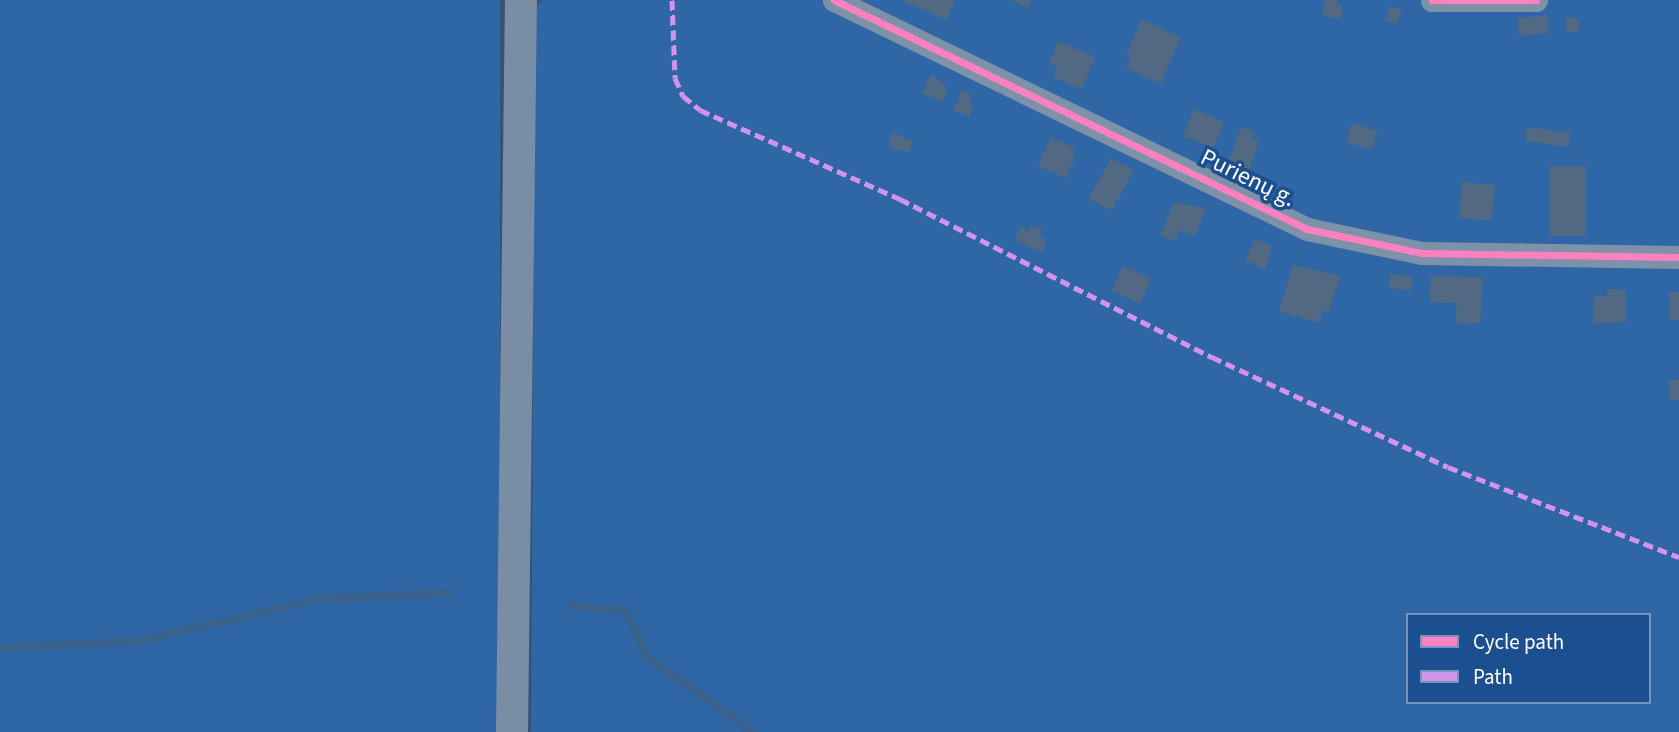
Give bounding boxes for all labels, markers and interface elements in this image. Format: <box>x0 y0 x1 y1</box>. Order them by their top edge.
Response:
street label: Purienų g. <box>1196 143 1300 213</box>
legend <box>1406 613 1651 704</box>
text: Cycle path <box>1473 627 1564 657</box>
text: Path <box>1473 662 1513 692</box>

